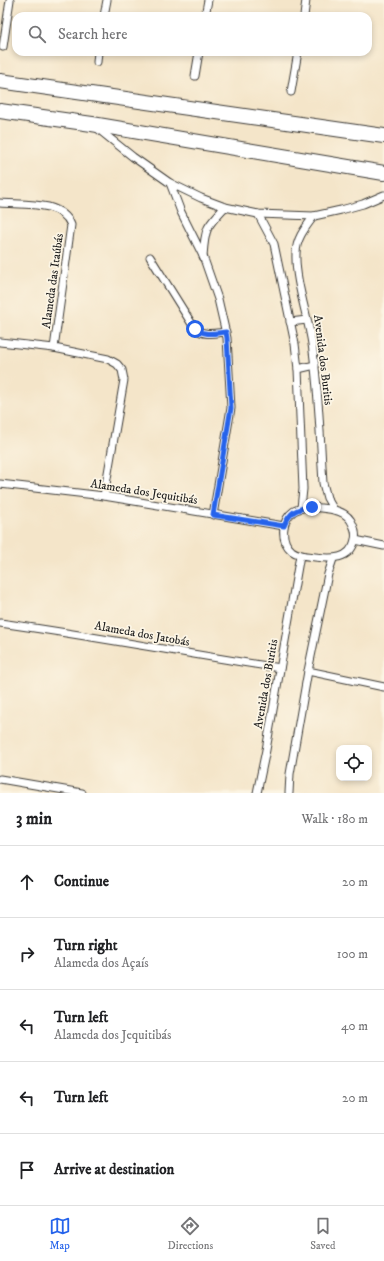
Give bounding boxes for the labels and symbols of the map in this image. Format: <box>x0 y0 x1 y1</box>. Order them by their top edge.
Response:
street label: Alameda das Itaúbás <box>39 233 67 329</box>
street label: Avenida dos Buritis <box>310 314 336 406</box>
route start <box>186 320 204 338</box>
street label: Alameda dos Jequitibás <box>89 476 199 508</box>
route end <box>303 498 321 516</box>
street label: Alameda dos Jatobás <box>93 618 191 650</box>
street label: Avenida dos Buritis <box>251 638 281 730</box>

